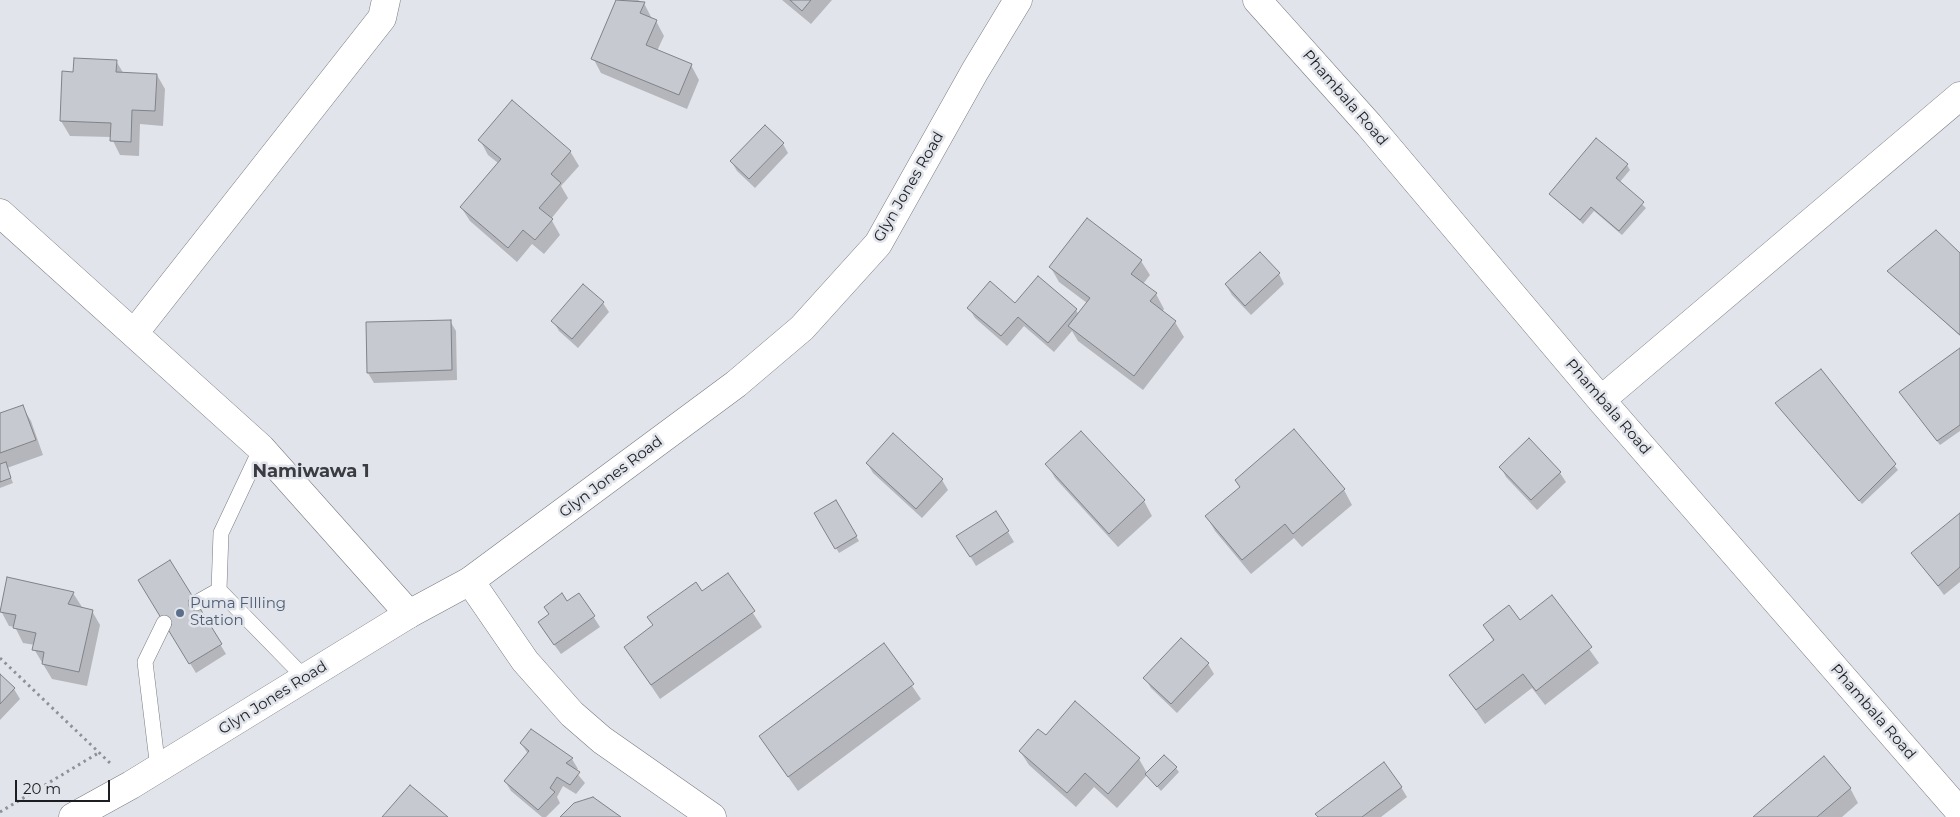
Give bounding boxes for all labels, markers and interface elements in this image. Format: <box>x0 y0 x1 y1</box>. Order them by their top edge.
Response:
street label: Phambala Road <box>1299 47 1391 149</box>
street label: Glyn Jones Road <box>870 129 948 245</box>
street label: Phambala Road <box>1562 356 1654 458</box>
street label: Glyn Jones Road <box>556 432 666 522</box>
district label: Namiwawa 1 <box>252 461 370 483</box>
place label: Puma FIlling Station <box>190 595 286 630</box>
marker: Puma FIlling Station <box>174 607 186 619</box>
street label: Glyn Jones Road <box>216 657 330 739</box>
street label: Phambala Road <box>1827 661 1919 763</box>
scale bar <box>18 770 112 802</box>
text: 20 m <box>23 779 61 798</box>

